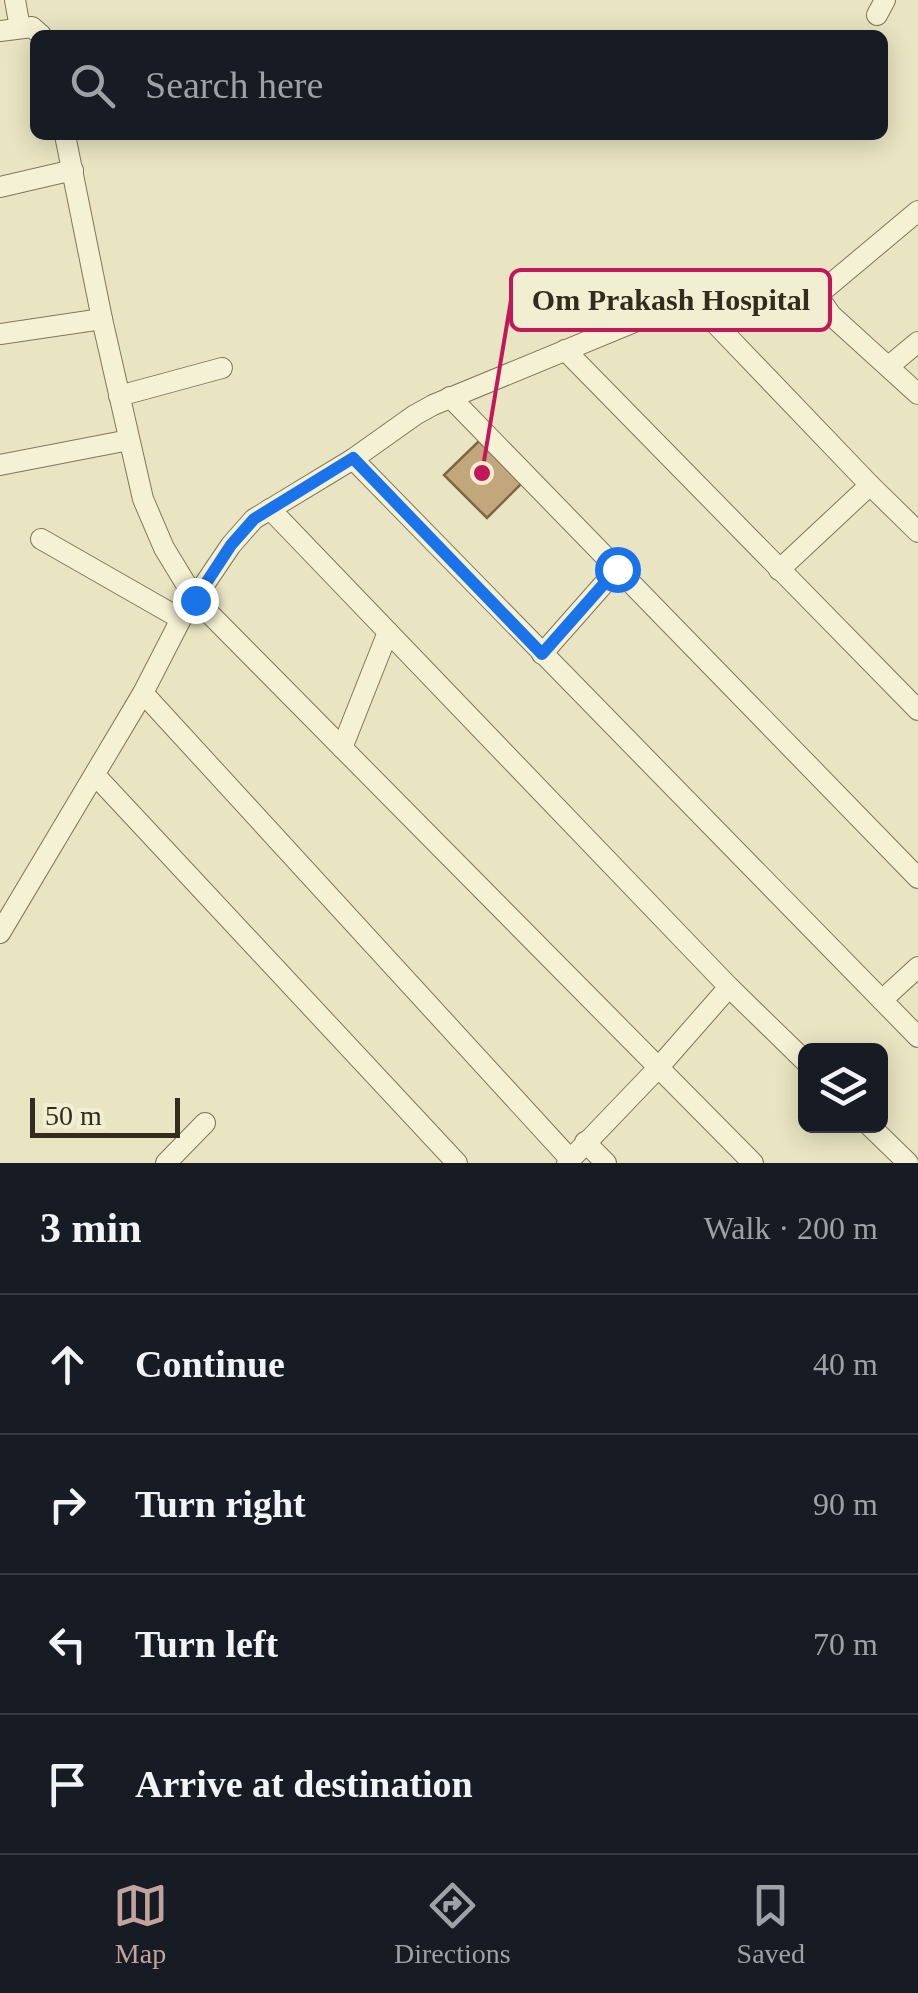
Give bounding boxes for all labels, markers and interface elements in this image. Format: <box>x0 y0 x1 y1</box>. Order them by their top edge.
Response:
search box <box>30 30 888 140</box>
icon: search <box>65 58 120 113</box>
text: Search here <box>145 64 323 106</box>
callout: Om Prakash Hospital <box>511 270 830 330</box>
text: Om Prakash Hospital <box>532 283 810 316</box>
route start <box>595 547 641 593</box>
route end <box>173 578 219 624</box>
map controls <box>798 1043 888 1133</box>
button: layers <box>798 1043 888 1133</box>
scale bar <box>30 1093 180 1138</box>
text: 50 m <box>45 1100 102 1131</box>
text: 3 min <box>40 1205 142 1251</box>
text: Walk · 200 m <box>704 1210 878 1246</box>
icon: ahead <box>40 1337 95 1392</box>
text: Continue <box>135 1343 285 1385</box>
text: 40 m <box>813 1346 878 1382</box>
icon: right <box>40 1477 95 1532</box>
text: Turn right <box>135 1483 306 1525</box>
text: 90 m <box>813 1486 878 1522</box>
icon: left <box>40 1617 95 1672</box>
text: Turn left <box>135 1623 278 1665</box>
text: 70 m <box>813 1626 878 1662</box>
icon: arrive <box>40 1757 95 1812</box>
text: Arrive at destination <box>135 1763 473 1805</box>
tab: Map <box>113 1878 168 1970</box>
tab: Directions <box>394 1878 511 1970</box>
tab: Saved <box>737 1878 805 1970</box>

